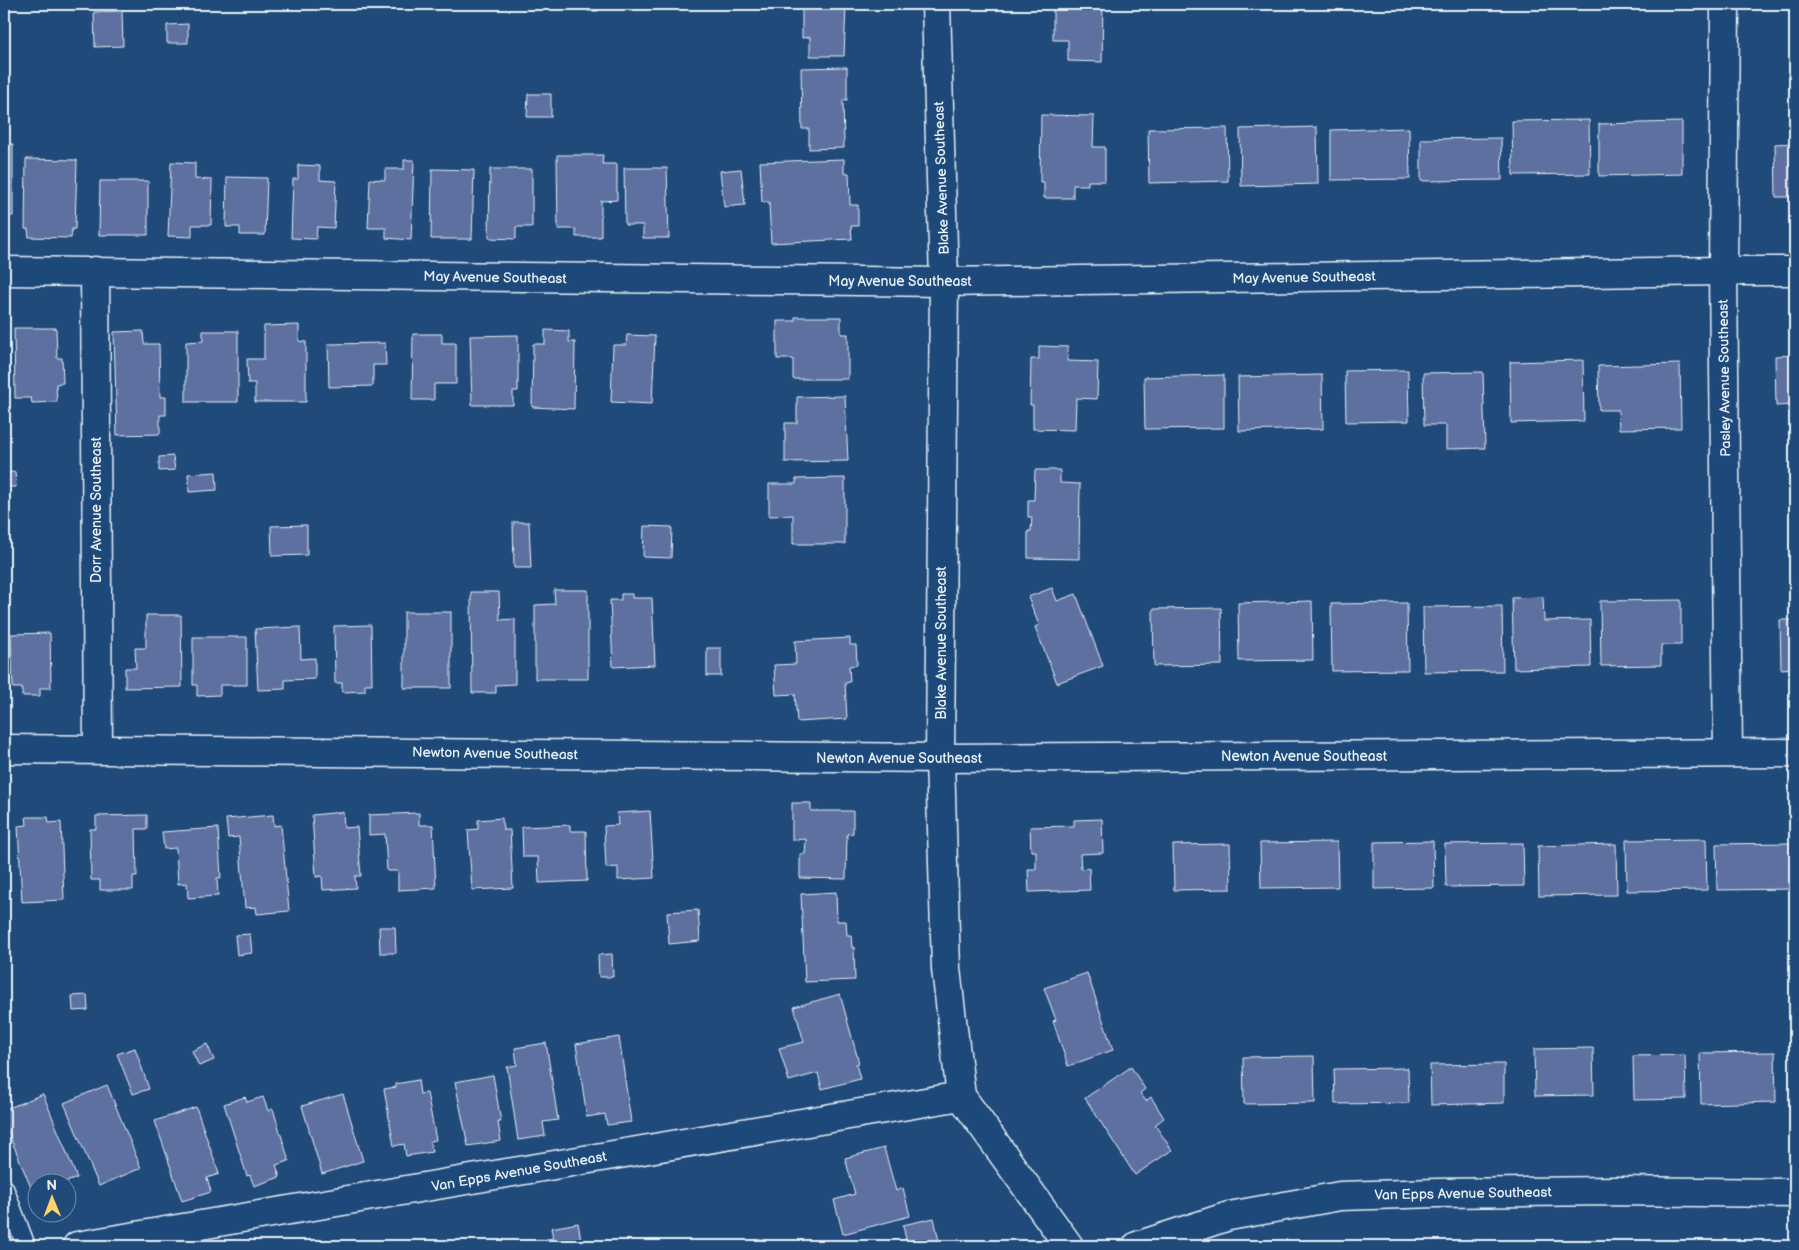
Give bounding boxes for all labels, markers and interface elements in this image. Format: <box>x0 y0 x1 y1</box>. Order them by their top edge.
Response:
street label: Blake Avenue Southeast <box>930 100 953 255</box>
street label: May Avenue Southeast <box>423 268 567 287</box>
street label: May Avenue Southeast <box>1232 268 1376 287</box>
street label: May Avenue Southeast <box>828 273 972 290</box>
street label: Pasley Avenue Southeast <box>1715 298 1734 457</box>
street label: Dorr Avenue Southeast <box>88 436 105 583</box>
street label: Blake Avenue Southeast <box>933 566 950 720</box>
street label: Newton Avenue Southeast <box>412 744 579 763</box>
street label: Newton Avenue Southeast <box>1221 748 1388 765</box>
street label: Newton Avenue Southeast <box>816 750 983 767</box>
street label: Van Epps Avenue Southeast <box>430 1148 609 1195</box>
north arrow <box>28 1172 78 1222</box>
text: N <box>46 1177 57 1194</box>
street label: Van Epps Avenue Southeast <box>1374 1183 1553 1204</box>

